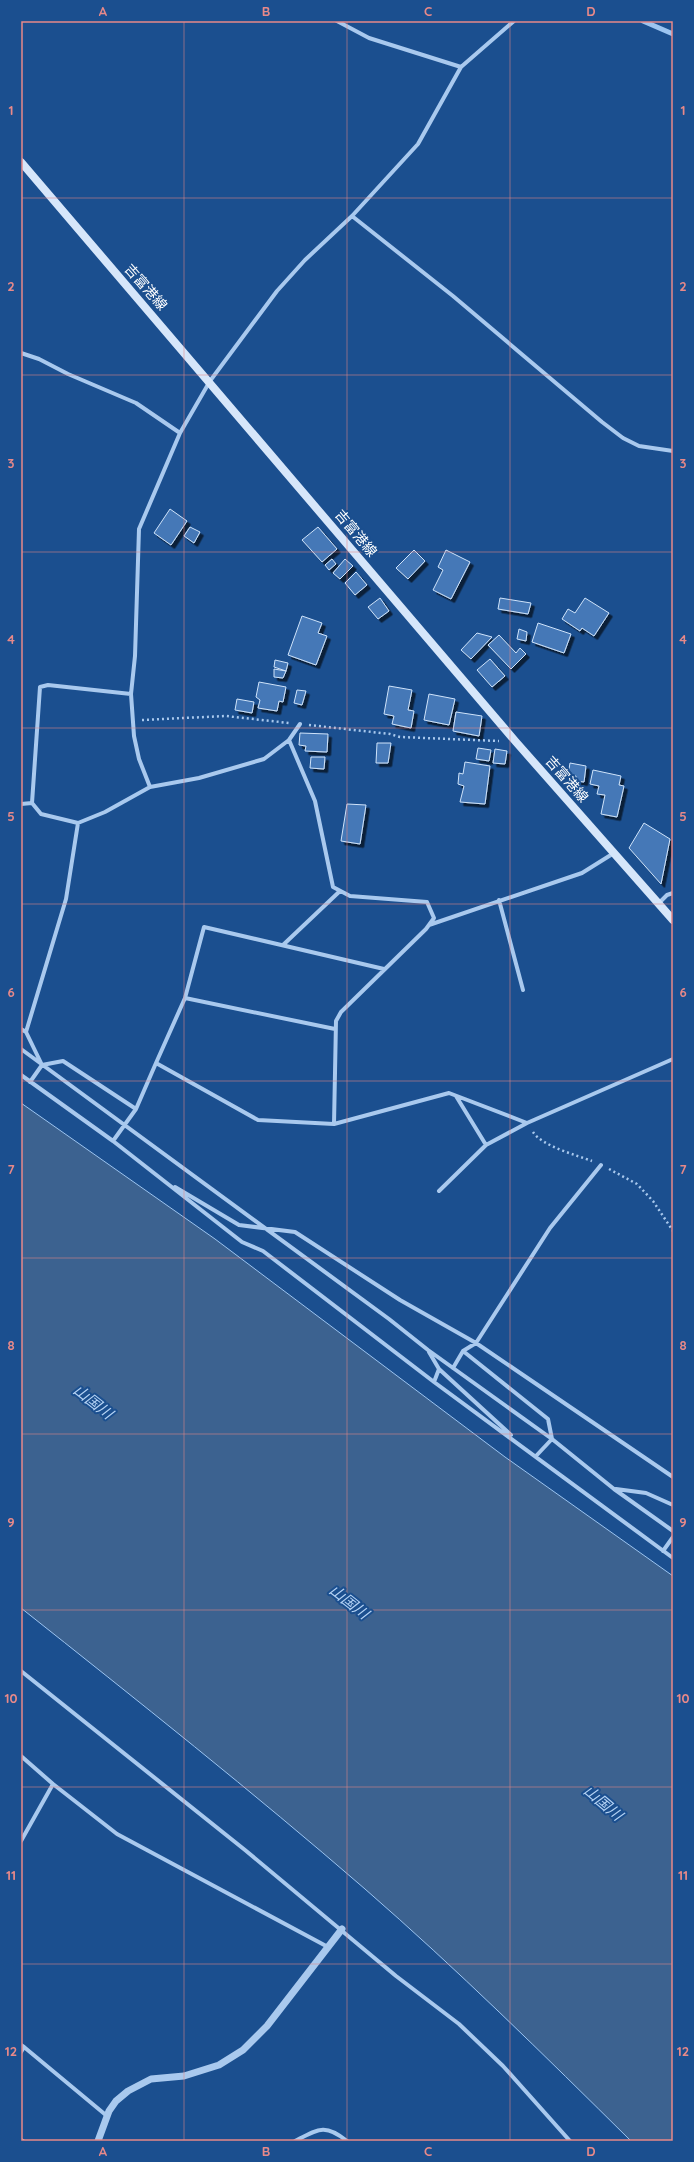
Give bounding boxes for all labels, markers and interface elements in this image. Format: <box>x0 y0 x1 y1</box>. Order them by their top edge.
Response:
text: A <box>99 3 108 19</box>
text: B <box>262 3 270 19</box>
text: C <box>424 3 432 19</box>
text: D <box>586 3 596 19</box>
text: 1 <box>8 102 14 118</box>
text: 1 <box>680 102 686 118</box>
street label: 吉富港線 <box>121 260 171 314</box>
text: 2 <box>7 278 15 294</box>
text: 2 <box>679 278 687 294</box>
text: 3 <box>8 455 15 471</box>
text: 3 <box>680 455 687 471</box>
street label: 吉富港線 <box>331 506 381 560</box>
text: 4 <box>7 631 15 647</box>
text: 4 <box>679 631 687 647</box>
street label: 吉富港線 <box>542 752 592 806</box>
text: 5 <box>7 808 15 824</box>
text: 5 <box>679 808 687 824</box>
text: 6 <box>7 984 15 1000</box>
text: 6 <box>679 984 687 1000</box>
text: 7 <box>7 1161 15 1177</box>
text: 7 <box>679 1161 687 1177</box>
text: 8 <box>7 1337 15 1353</box>
text: 8 <box>679 1337 687 1353</box>
water label: 山国川 <box>70 1380 118 1424</box>
text: 9 <box>7 1514 15 1530</box>
text: 9 <box>679 1514 687 1530</box>
water label: 山国川 <box>326 1580 374 1624</box>
text: 10 <box>4 1690 18 1706</box>
text: 10 <box>676 1690 690 1706</box>
water label: 山国川 <box>580 1781 628 1826</box>
text: 11 <box>6 1867 16 1883</box>
text: 11 <box>678 1867 688 1883</box>
text: 12 <box>5 2043 17 2059</box>
text: 12 <box>677 2043 689 2059</box>
text: A <box>99 2143 108 2159</box>
text: B <box>262 2143 270 2159</box>
text: C <box>424 2143 432 2159</box>
text: D <box>586 2143 596 2159</box>

